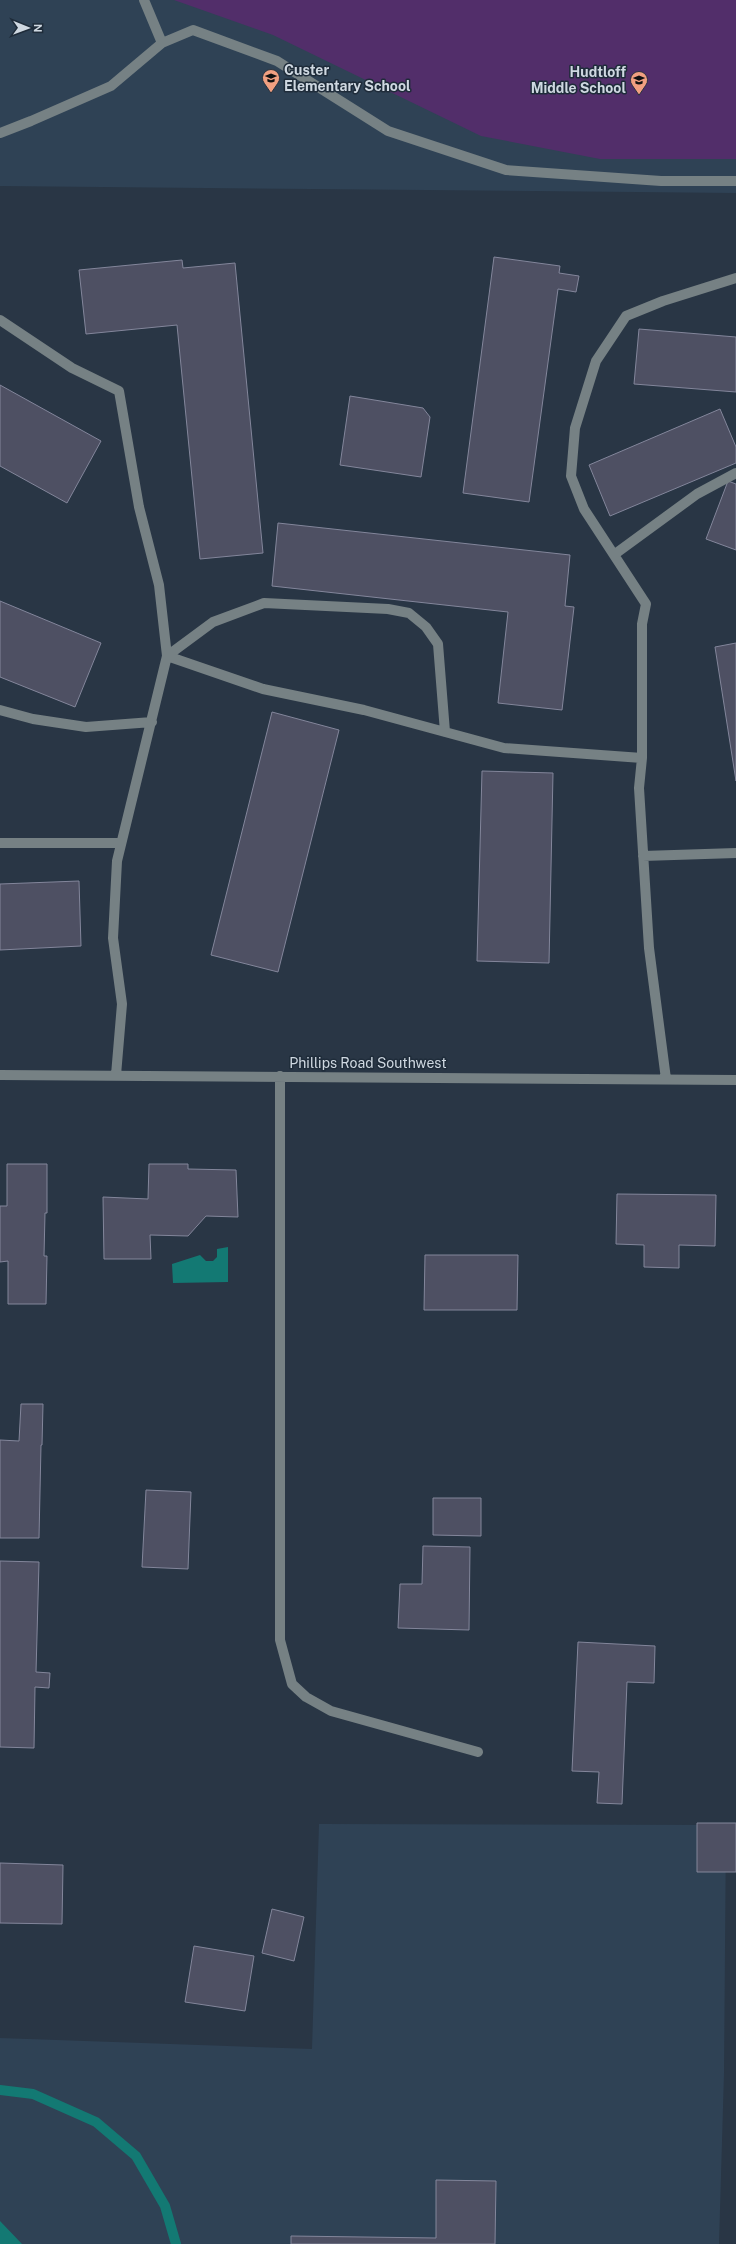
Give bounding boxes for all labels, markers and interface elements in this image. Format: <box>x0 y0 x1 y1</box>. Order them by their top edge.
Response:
north arrow <box>8 8 48 48</box>
text: N <box>32 24 44 33</box>
place label: Custer Elementary School <box>284 62 411 94</box>
place label: Hudtloff Middle School <box>531 64 626 96</box>
school or university icon: Custer Elementary School <box>261 68 281 93</box>
school or university icon: Hudtloff Middle School <box>629 70 649 95</box>
street label: Phillips Road Southwest <box>289 1055 447 1071</box>

